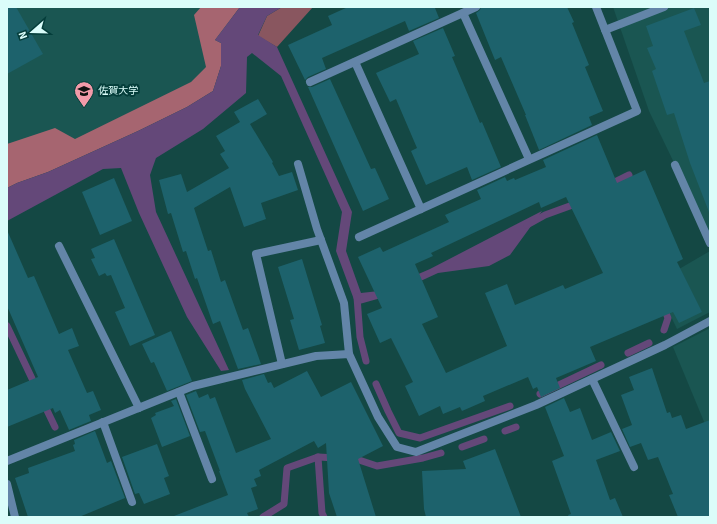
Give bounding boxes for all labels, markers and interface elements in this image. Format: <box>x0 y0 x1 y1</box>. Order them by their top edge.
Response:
north arrow <box>12 12 52 52</box>
text: N <box>15 29 31 41</box>
school or university icon: 佐賀大学 <box>73 80 95 108</box>
place label: 佐賀大学 <box>98 84 138 98</box>

